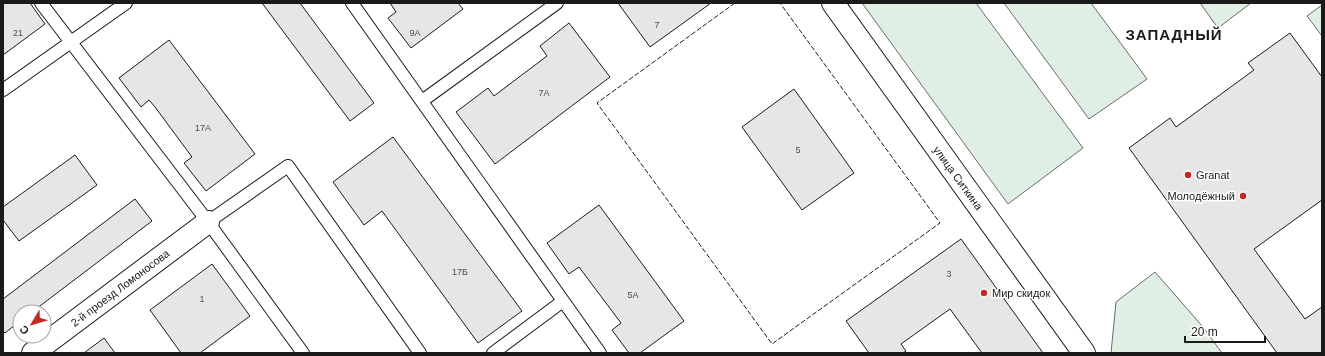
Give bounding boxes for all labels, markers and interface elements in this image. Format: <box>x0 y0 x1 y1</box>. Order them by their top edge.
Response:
house number: 7 <box>654 20 660 30</box>
district label: ЗАПАДНЫЙ <box>1125 26 1223 43</box>
house number: 21 <box>13 28 23 38</box>
house number: 9А <box>409 28 421 38</box>
house number: 7А <box>538 88 550 98</box>
house number: 17А <box>195 123 211 133</box>
street label: улица Ситкина <box>931 144 986 213</box>
house number: 5 <box>795 145 801 155</box>
place label: Granat <box>1196 169 1230 181</box>
marker: Granat <box>1183 170 1193 180</box>
place label: Молодёжный <box>1167 190 1235 202</box>
marker: Молодёжный <box>1238 191 1248 201</box>
street label: 2-й проезд Ломоносова <box>68 247 172 329</box>
house number: 17Б <box>452 267 468 277</box>
house number: 3 <box>946 269 952 279</box>
place label: Мир скидок <box>992 287 1050 299</box>
marker: Мир скидок <box>979 288 989 298</box>
house number: 5А <box>627 290 639 300</box>
house number: 1 <box>199 294 205 304</box>
north arrow <box>12 304 52 344</box>
scale bar <box>1185 318 1265 344</box>
text: С <box>17 323 31 337</box>
text: 20 m <box>1191 325 1218 339</box>

